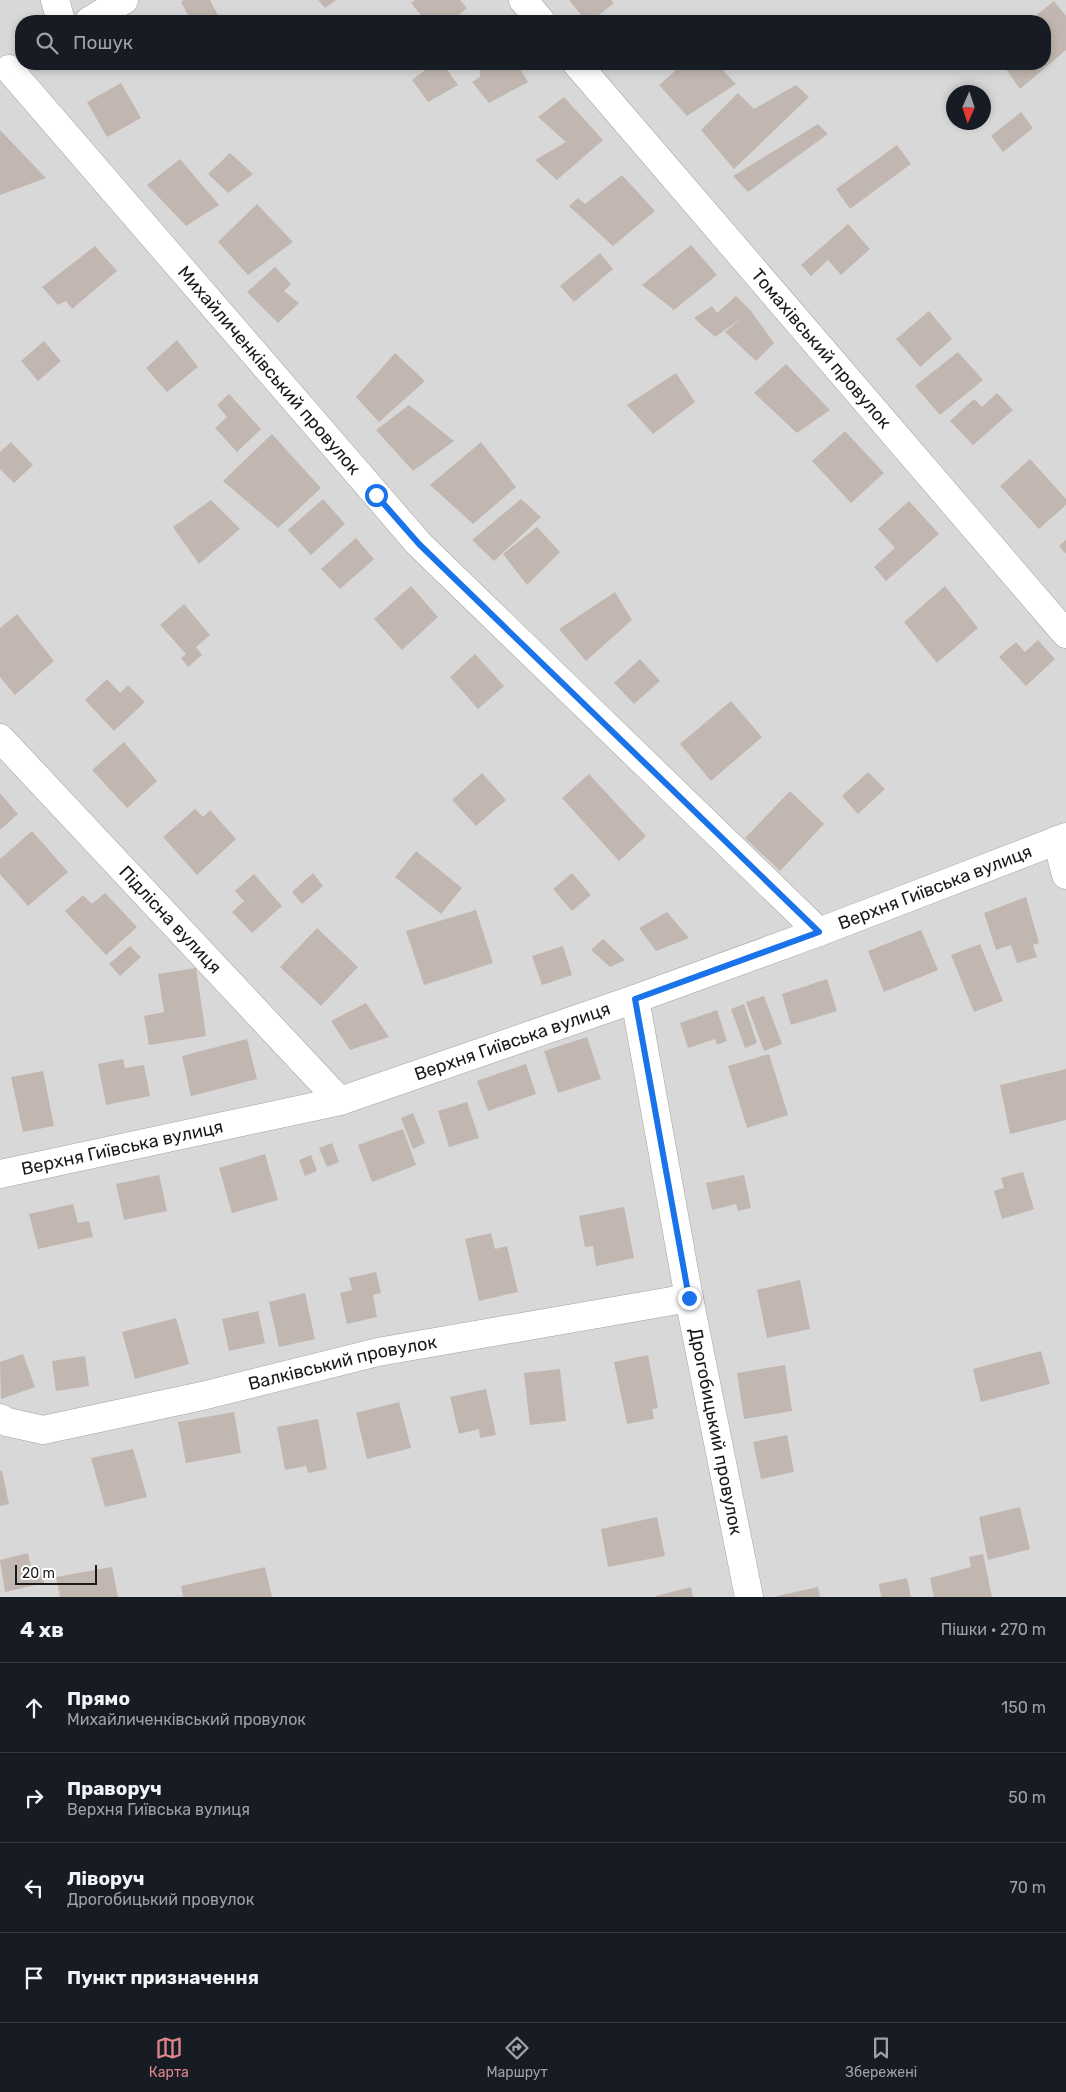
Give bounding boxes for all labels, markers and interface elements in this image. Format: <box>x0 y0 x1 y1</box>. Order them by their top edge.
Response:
search box <box>15 15 1051 70</box>
icon: search <box>33 29 61 57</box>
text: Пошук <box>73 31 133 54</box>
north arrow <box>946 85 991 130</box>
street label: Михайличенківський провулок <box>173 261 365 480</box>
street label: Томахівський провулок <box>746 264 896 433</box>
route start <box>365 484 388 507</box>
street label: Верхня Гиївська вулиця <box>835 840 1035 935</box>
street label: Підлісна вулиця <box>114 861 226 978</box>
street label: Верхня Гиївська вулиця <box>411 997 613 1085</box>
street label: Верхня Гиївська вулиця <box>19 1115 225 1180</box>
route end <box>678 1287 701 1310</box>
street label: Дрогобицький провулок <box>684 1326 747 1537</box>
street label: Валківський провулок <box>246 1331 439 1395</box>
scale bar <box>15 1562 98 1585</box>
text: 20 m <box>22 1565 55 1582</box>
text: 4 хв <box>20 1617 64 1642</box>
text: Пішки · 270 m <box>941 1620 1046 1639</box>
text: Прямо <box>67 1687 130 1710</box>
icon: ahead <box>20 1694 48 1722</box>
text: 150 m <box>1001 1698 1046 1717</box>
text: Михайличенківський провулок <box>67 1710 306 1729</box>
text: Праворуч <box>67 1777 162 1800</box>
icon: right <box>20 1784 48 1812</box>
text: 50 m <box>1008 1788 1046 1807</box>
text: Верхня Гиївська вулиця <box>67 1800 250 1819</box>
text: Ліворуч <box>67 1867 144 1890</box>
icon: left <box>20 1874 48 1902</box>
text: 70 m <box>1009 1878 1046 1897</box>
text: Дрогобицький провулок <box>67 1890 254 1909</box>
icon: arrive <box>20 1964 48 1992</box>
text: Пункт призначення <box>67 1966 259 1989</box>
tab: Карта <box>149 2034 189 2081</box>
tab: Маршрут <box>486 2034 548 2081</box>
tab: Збережені <box>845 2034 917 2081</box>

